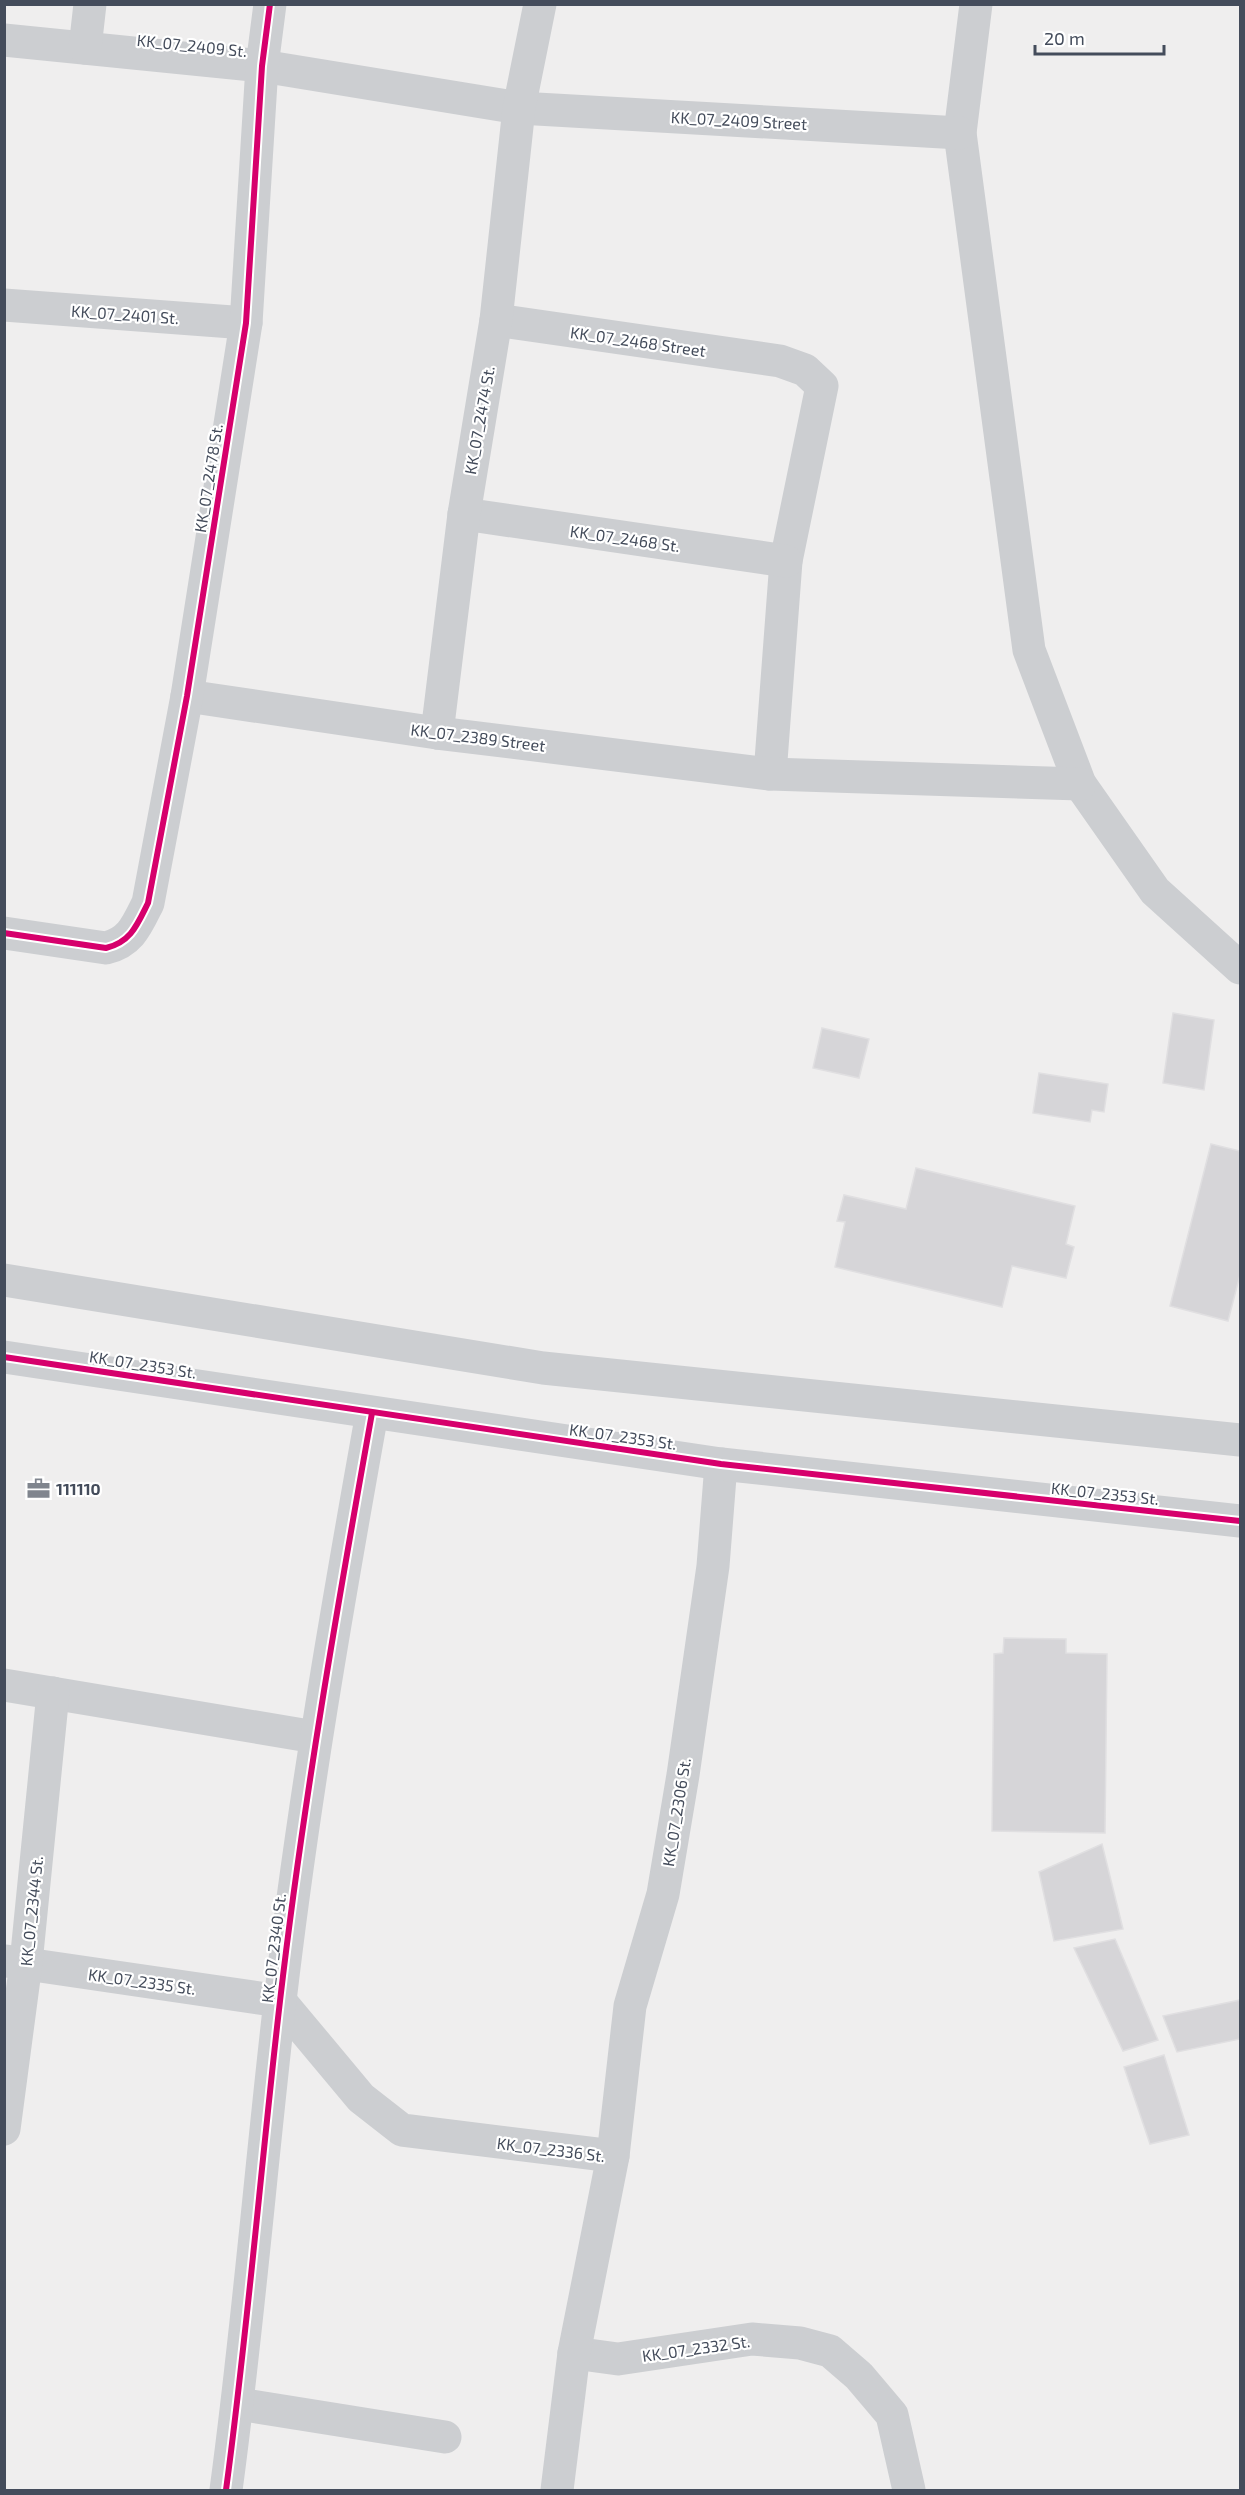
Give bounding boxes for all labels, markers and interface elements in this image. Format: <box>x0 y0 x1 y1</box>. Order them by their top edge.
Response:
scale bar <box>1035 18 1164 56</box>
text: 20 m <box>1044 27 1085 49</box>
street label: KK_07_2409 St. <box>136 30 248 60</box>
street label: KK_07_2409 Street <box>670 107 808 133</box>
street label: KK_07_2401 St. <box>71 301 179 327</box>
street label: KK_07_2468 Street <box>569 322 707 360</box>
street label: KK_07_2474 St. <box>460 364 498 476</box>
street label: KK_07_2478 St. <box>190 422 226 534</box>
street label: KK_07_2468 St. <box>569 521 681 555</box>
street label: KK_07_2389 Street <box>410 719 546 755</box>
street label: KK_07_2353 St. <box>88 1346 198 1382</box>
street label: KK_07_2353 St. <box>568 1419 678 1453</box>
office icon: 111110 <box>25 1475 51 1501</box>
street label: KK_07_2353 St. <box>1050 1478 1160 1508</box>
place label: 111110 <box>56 1479 101 1498</box>
street label: KK_07_2306 St. <box>658 1756 694 1868</box>
street label: KK_07_2344 St. <box>16 1855 46 1967</box>
street label: KK_07_2340 St. <box>257 1892 289 2004</box>
street label: KK_07_2335 St. <box>87 1964 197 1998</box>
street label: KK_07_2336 St. <box>496 2133 606 2165</box>
street label: KK_07_2332 St. <box>641 2331 751 2365</box>

